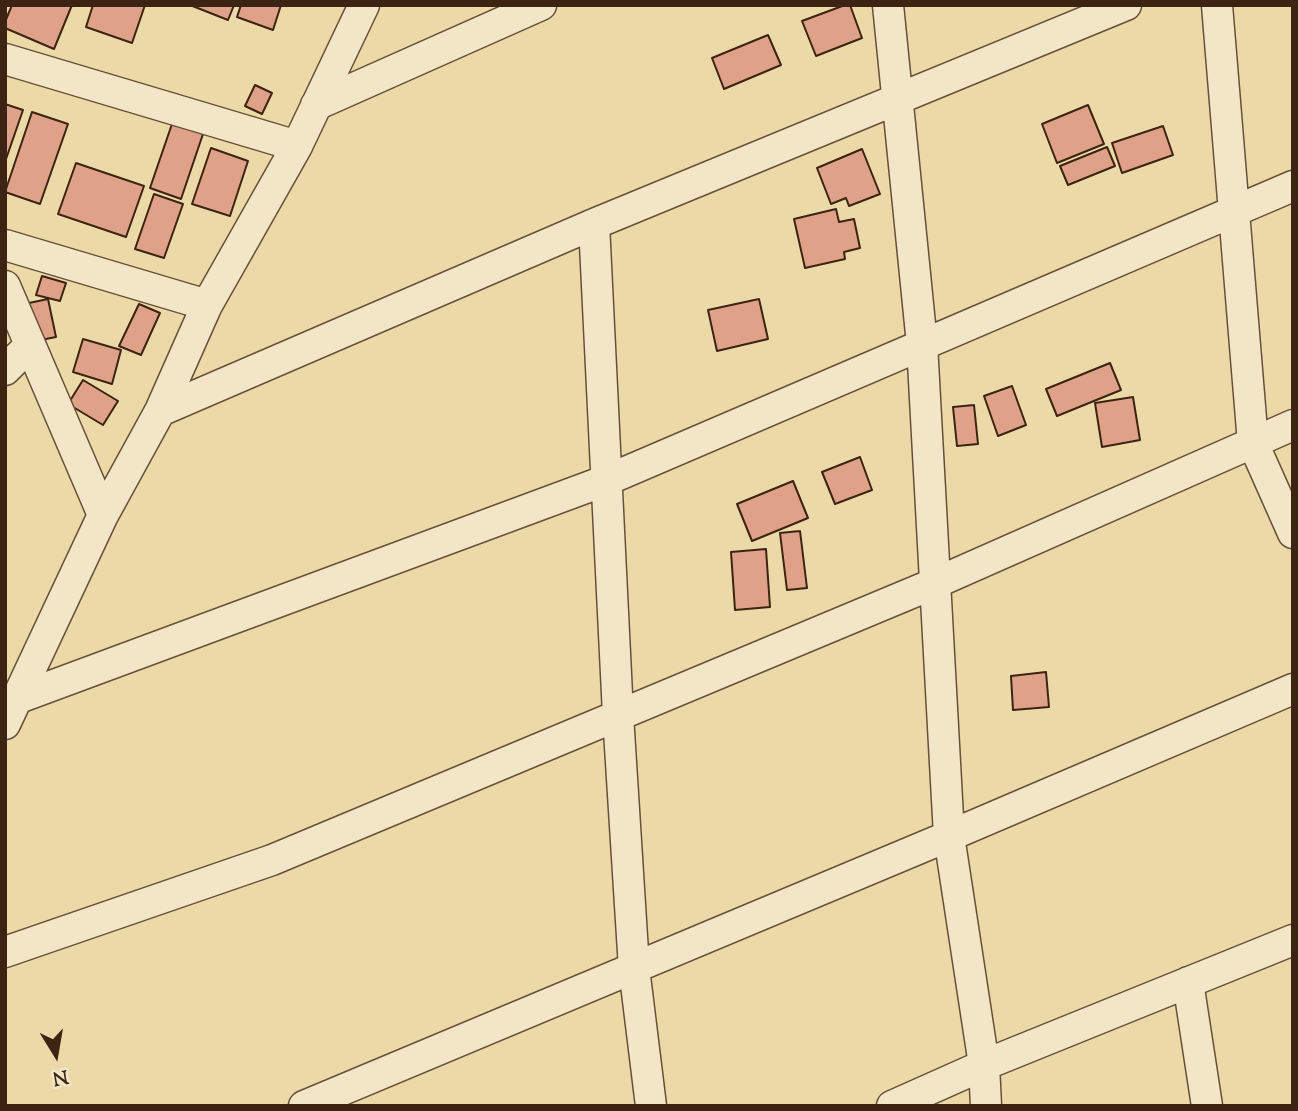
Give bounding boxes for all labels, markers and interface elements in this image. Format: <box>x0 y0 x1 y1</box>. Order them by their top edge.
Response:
north arrow <box>21 1020 91 1090</box>
text: N <box>50 1061 70 1091</box>

